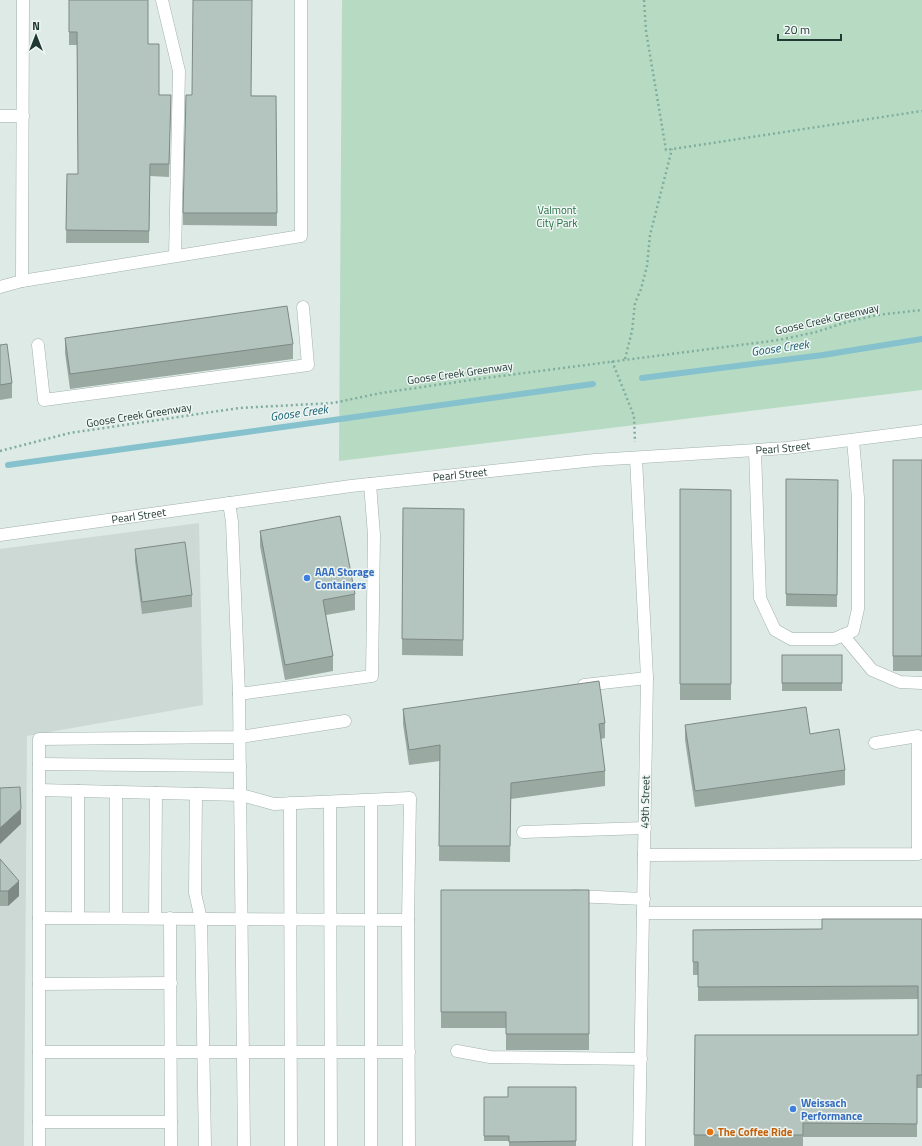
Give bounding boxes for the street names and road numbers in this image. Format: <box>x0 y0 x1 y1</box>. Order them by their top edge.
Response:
street label: Goose Creek Greenway <box>773 299 881 339</box>
street label: Goose Creek Greenway <box>406 358 514 388</box>
street label: Goose Creek Greenway <box>85 399 193 431</box>
street label: Pearl Street <box>755 437 811 458</box>
street label: Pearl Street <box>432 464 488 485</box>
street label: Pearl Street <box>110 504 167 527</box>
street label: 49th Street <box>637 775 653 829</box>

